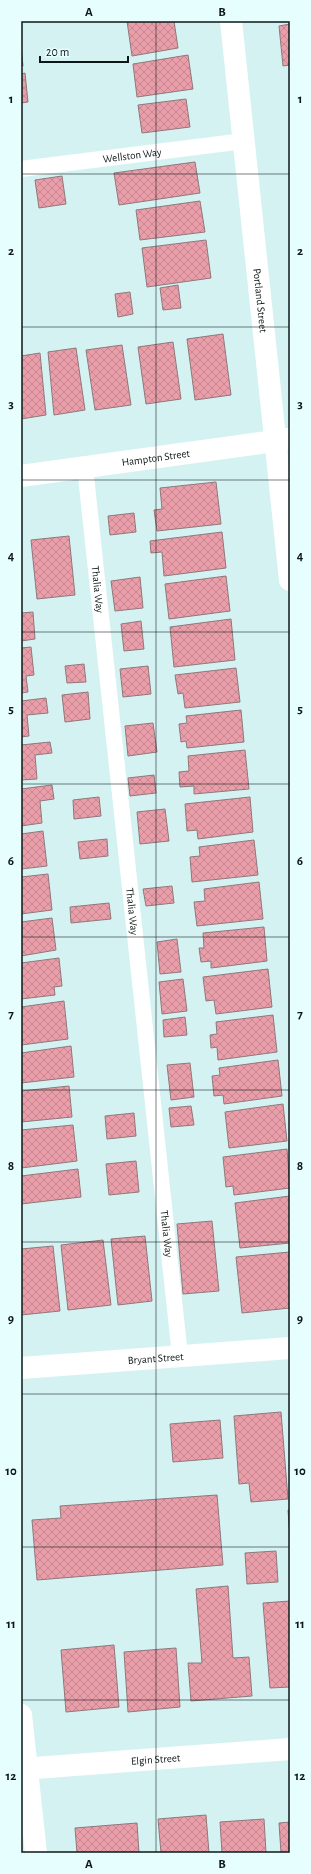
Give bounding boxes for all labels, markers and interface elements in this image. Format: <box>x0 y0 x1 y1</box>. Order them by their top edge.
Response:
text: A <box>85 6 93 19</box>
text: B <box>218 6 226 19</box>
scale bar <box>40 38 128 64</box>
text: 20 m <box>46 46 69 58</box>
text: 1 <box>9 93 13 106</box>
text: 1 <box>298 93 302 106</box>
street label: Wellston Way <box>102 146 162 164</box>
text: 2 <box>8 245 14 258</box>
text: 2 <box>297 245 303 258</box>
street label: Portland Street <box>252 268 269 334</box>
text: 3 <box>8 398 14 411</box>
text: 3 <box>297 398 303 411</box>
street label: Hampton Street <box>121 447 191 468</box>
text: 4 <box>8 550 15 563</box>
text: 4 <box>297 550 304 563</box>
street label: Thalia Way <box>90 565 106 614</box>
text: 5 <box>8 703 14 716</box>
text: 5 <box>297 703 303 716</box>
text: 6 <box>8 855 14 868</box>
text: 6 <box>297 855 303 868</box>
street label: Thalia Way <box>125 887 141 936</box>
text: 7 <box>8 1008 14 1021</box>
text: 7 <box>297 1008 303 1021</box>
text: 8 <box>8 1160 14 1173</box>
text: 8 <box>297 1160 303 1173</box>
street label: Thalia Way <box>159 1210 175 1258</box>
text: 9 <box>8 1313 14 1326</box>
text: 9 <box>297 1313 303 1326</box>
street label: Bryant Street <box>127 1350 184 1366</box>
text: 10 <box>5 1465 17 1478</box>
text: 10 <box>294 1465 306 1478</box>
text: 11 <box>6 1618 16 1631</box>
text: 11 <box>295 1618 305 1631</box>
street label: Elgin Street <box>131 1752 181 1766</box>
text: 12 <box>6 1770 16 1783</box>
text: 12 <box>295 1770 305 1783</box>
text: A <box>85 1858 93 1871</box>
text: B <box>218 1858 226 1871</box>

